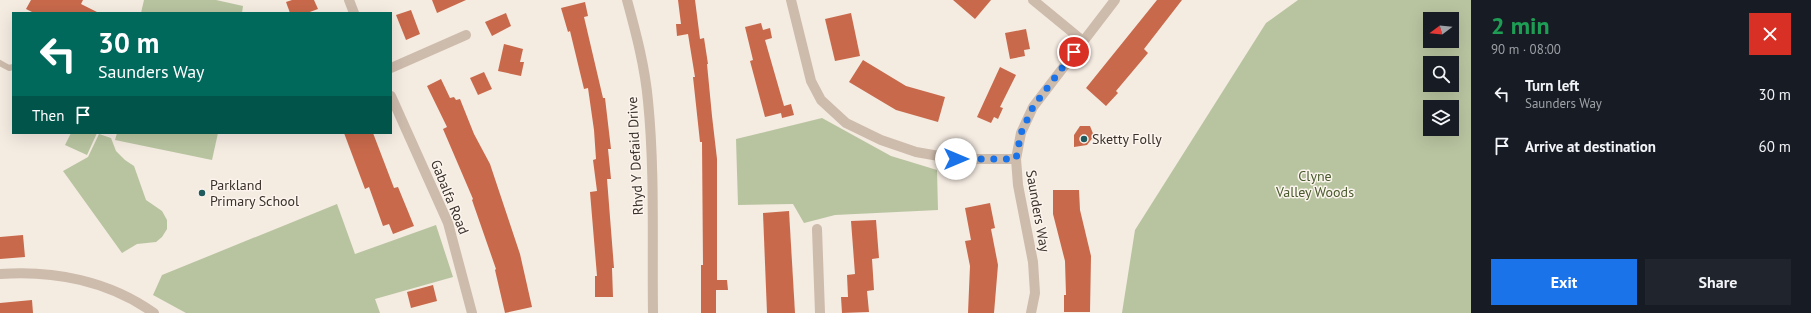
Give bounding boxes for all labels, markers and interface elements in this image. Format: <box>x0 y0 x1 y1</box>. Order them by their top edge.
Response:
text: 2 min <box>1491 10 1550 41</box>
north arrow <box>1423 12 1459 48</box>
map controls <box>1423 12 1459 136</box>
button: close <box>1749 13 1791 55</box>
text: 30 m <box>98 24 159 61</box>
icon: left <box>32 28 84 80</box>
pin <box>1057 35 1091 69</box>
icon: arrive <box>1063 41 1085 63</box>
text: 90 m · 08:00 <box>1491 41 1561 58</box>
button: search <box>1423 56 1459 92</box>
text: Saunders Way <box>98 60 205 83</box>
text: Turn left <box>1525 76 1579 95</box>
icon: left <box>1491 83 1513 105</box>
text: 30 m <box>1758 85 1791 104</box>
text: Saunders Way <box>1525 95 1602 112</box>
street label: Rhyd Y Defaid Drive <box>623 96 647 216</box>
button: layers <box>1423 100 1459 136</box>
icon: arrive <box>72 104 94 126</box>
text: Then <box>32 106 64 125</box>
place label: Sketty Folly <box>1092 130 1162 148</box>
marker: Sketty Folly <box>1079 134 1089 144</box>
icon: arrive <box>1491 135 1513 157</box>
text: Arrive at destination <box>1525 137 1656 156</box>
text: 60 m <box>1758 137 1791 156</box>
position arrow <box>935 138 977 180</box>
street label: Gabalfa Road <box>427 157 473 237</box>
park label: Clyne Valley Woods <box>1275 167 1354 201</box>
street label: Saunders Way <box>1022 169 1054 254</box>
place label: Parkland Primary School <box>210 176 299 210</box>
marker: Parkland Primary School <box>197 188 207 198</box>
button: Exit <box>1491 259 1637 305</box>
button: Share <box>1645 259 1791 305</box>

